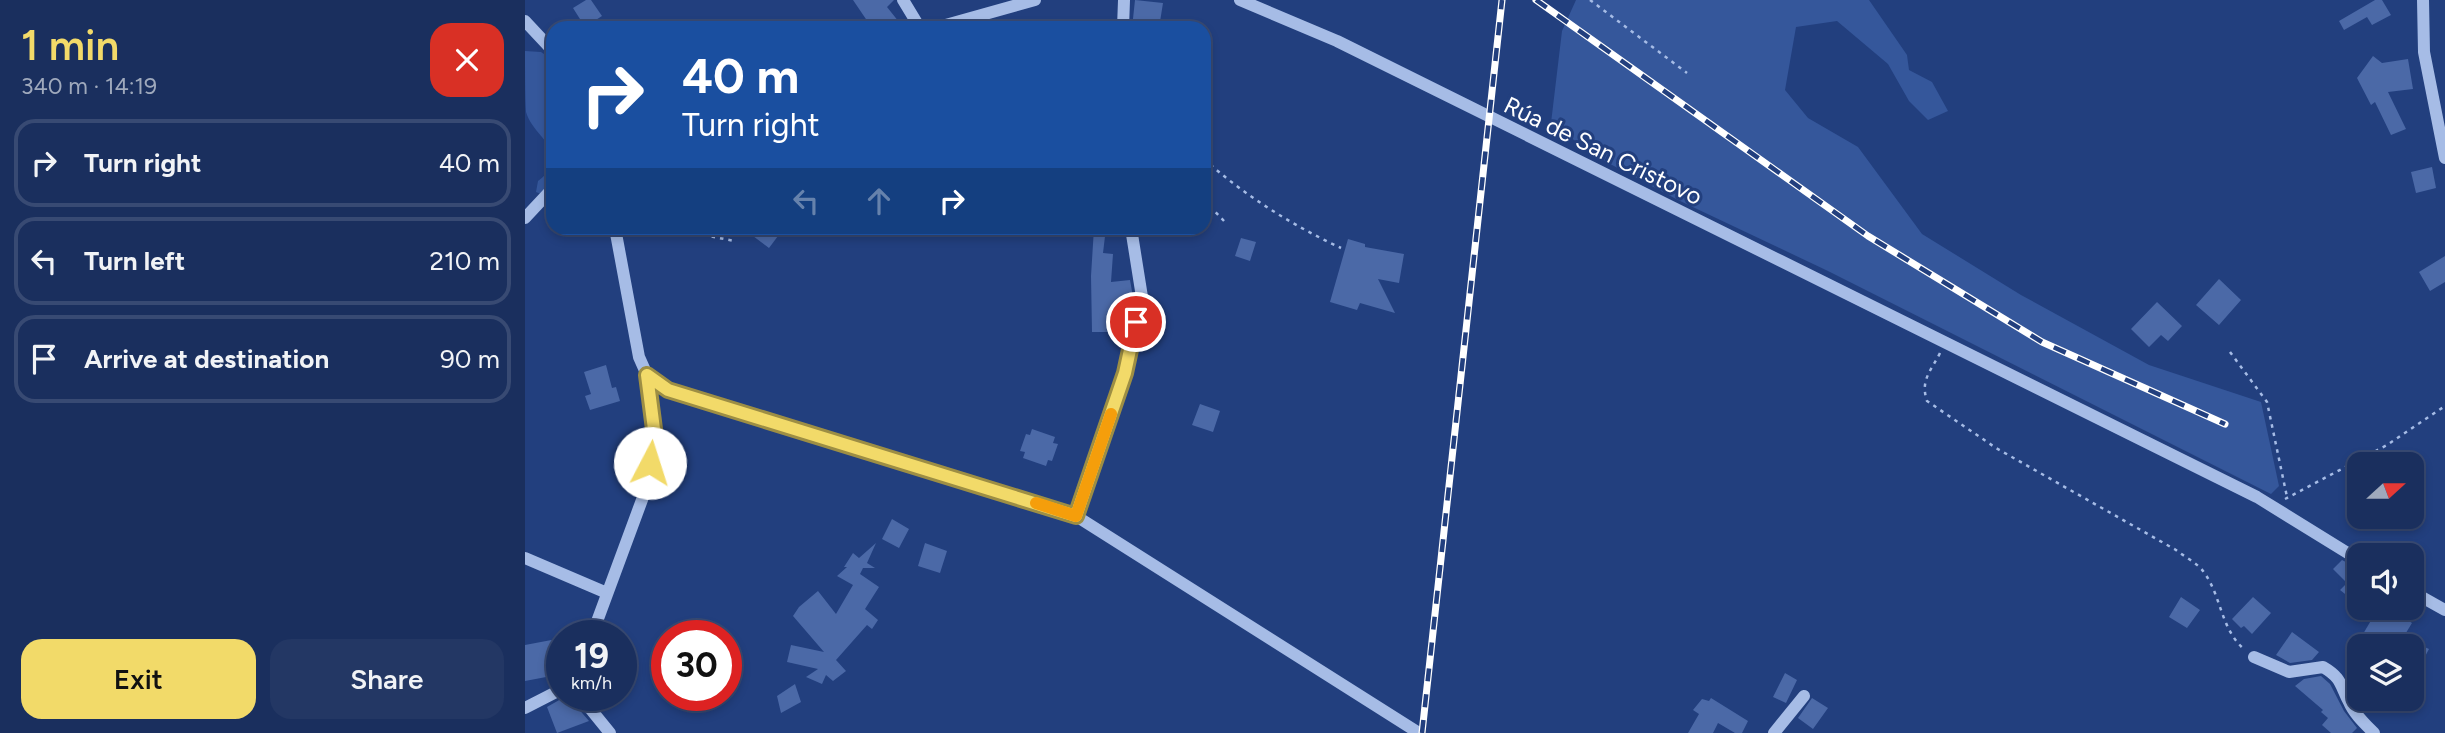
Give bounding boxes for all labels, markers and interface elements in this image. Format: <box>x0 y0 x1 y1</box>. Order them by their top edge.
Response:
text: 1 min <box>21 20 119 71</box>
button: close <box>430 23 504 97</box>
text: 40 m <box>682 46 799 105</box>
icon: right <box>567 49 658 140</box>
text: 340 m · 14:19 <box>21 72 157 100</box>
street label: Rúa de San Cristovo <box>1499 90 1707 211</box>
text: Turn right <box>682 106 820 144</box>
icon: right <box>25 144 63 182</box>
text: Turn right <box>84 147 201 179</box>
text: 40 m <box>439 147 500 179</box>
icon: left <box>787 182 825 220</box>
icon: ahead <box>860 182 898 220</box>
icon: right <box>933 182 971 220</box>
icon: left <box>25 242 63 280</box>
text: Turn left <box>84 245 185 277</box>
text: 210 m <box>430 245 500 277</box>
pin <box>1106 292 1166 352</box>
icon: arrive <box>1117 303 1155 341</box>
icon: arrive <box>25 340 63 378</box>
text: Arrive at destination <box>84 343 329 375</box>
text: 90 m <box>440 343 500 375</box>
position arrow <box>613 426 687 500</box>
north arrow <box>2347 452 2424 528</box>
map controls <box>2347 452 2424 711</box>
button: sound <box>2347 543 2424 620</box>
speed limit sign: 30 <box>651 620 742 711</box>
button: layers <box>2347 634 2424 711</box>
text: 19 <box>574 635 609 677</box>
button: Exit <box>21 639 256 719</box>
button: Share <box>270 639 504 719</box>
text: km/h <box>571 672 612 694</box>

